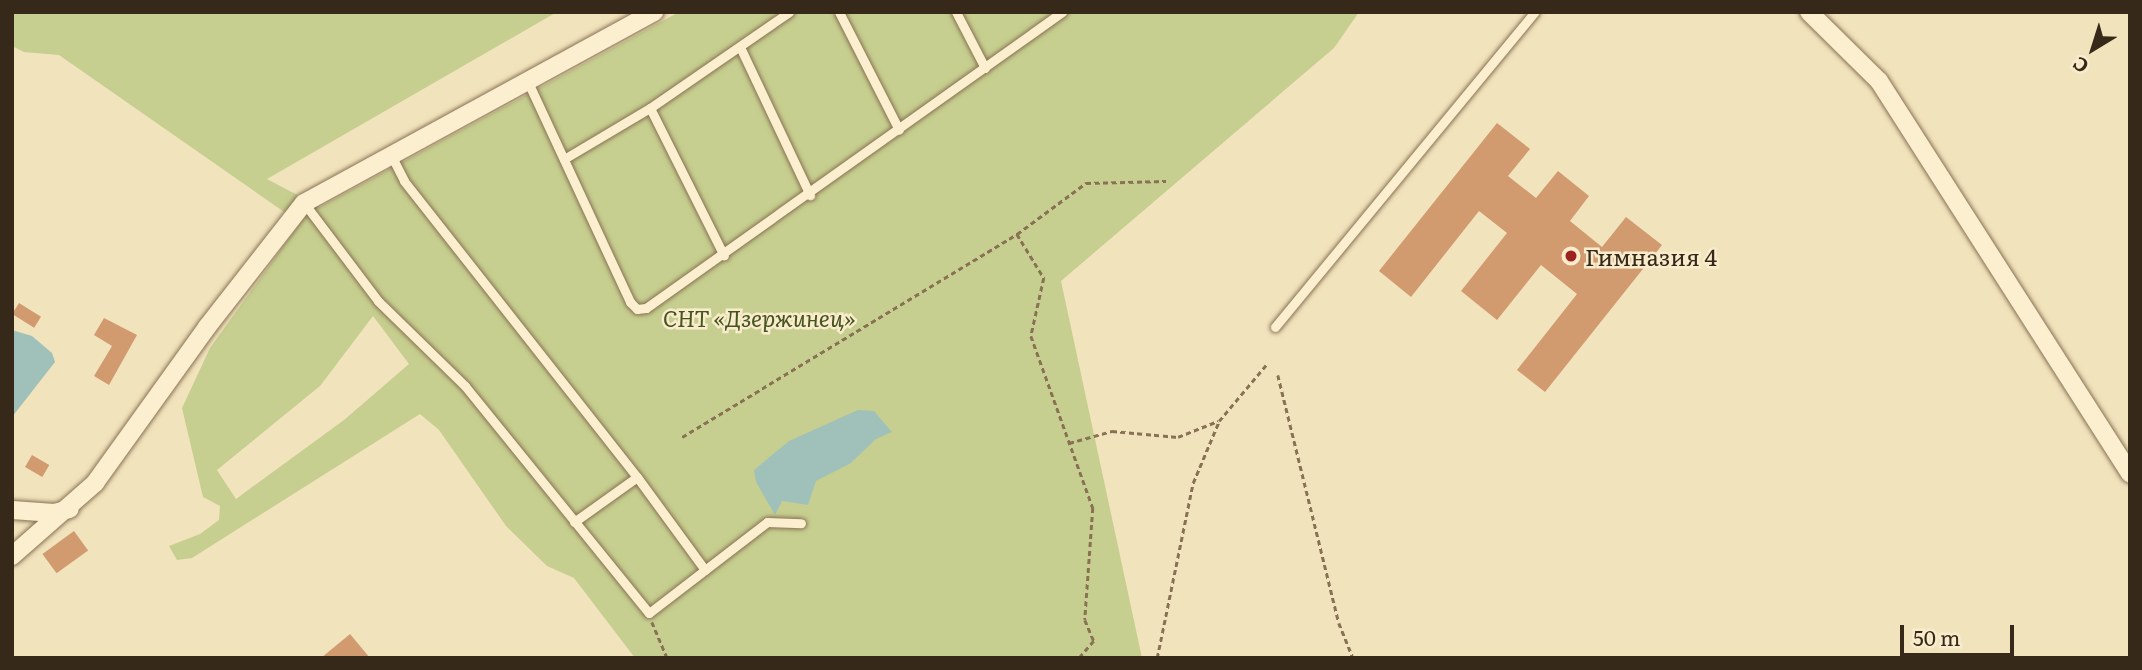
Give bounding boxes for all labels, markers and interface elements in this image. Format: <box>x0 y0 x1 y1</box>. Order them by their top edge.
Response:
north arrow <box>2058 14 2128 84</box>
text: С <box>2066 50 2094 81</box>
place label: Гимназия 4 <box>1585 242 1717 270</box>
marker: Гимназия 4 <box>1563 248 1579 264</box>
park label: СНТ «Дзержинец» <box>663 303 855 331</box>
scale bar <box>1904 610 2018 654</box>
text: 50 m <box>1913 621 1960 652</box>

